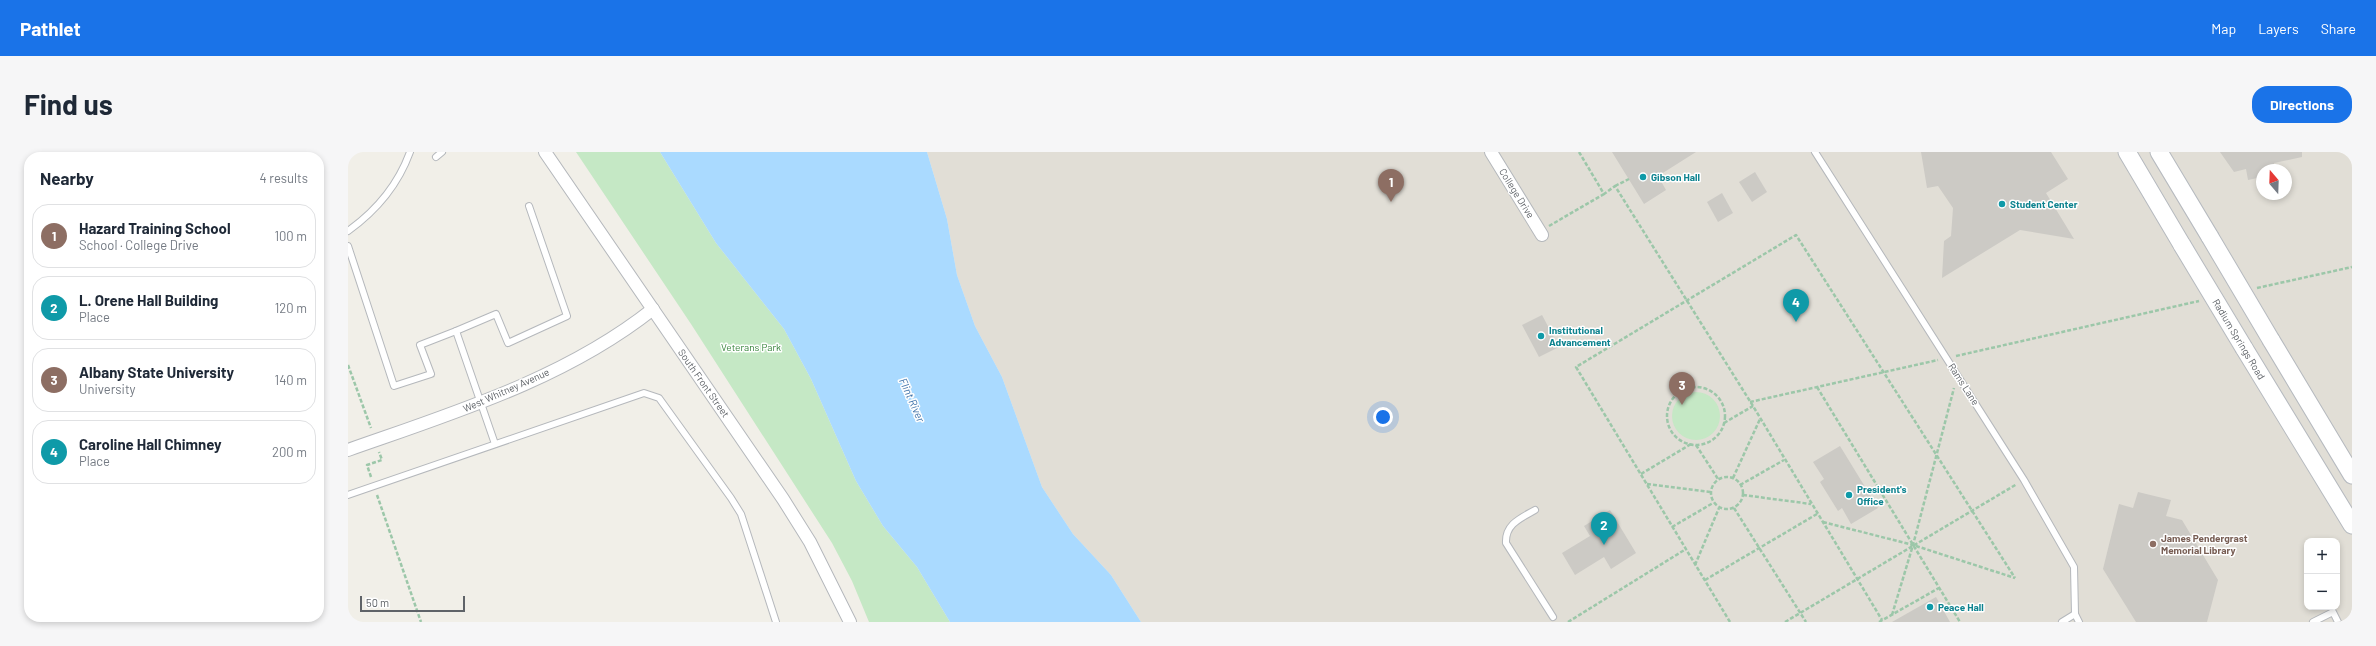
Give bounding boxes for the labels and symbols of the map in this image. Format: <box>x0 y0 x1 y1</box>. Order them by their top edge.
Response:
north arrow <box>2256 164 2292 200</box>
street label: College Drive <box>1497 166 1537 220</box>
pin: 1 <box>1378 169 1404 202</box>
place label: Gibson Hall <box>1651 171 1700 183</box>
marker: Gibson Hall <box>1638 172 1648 182</box>
place label: Student Center <box>2010 198 2078 210</box>
marker: Student Center <box>1997 199 2007 209</box>
pin: 4 <box>1783 289 1809 322</box>
street label: Radium Springs Road <box>2210 296 2268 382</box>
place label: Institutional Advancement <box>1549 324 1611 348</box>
marker: Institutional Advancement <box>1536 331 1546 341</box>
park label: Veterans Park <box>721 341 781 353</box>
street label: South Front Street <box>676 347 732 420</box>
street label: Rams Lane <box>1946 361 1982 407</box>
street label: West Whitney Avenue <box>461 366 551 414</box>
pin: 3 <box>1669 372 1695 405</box>
water label: Flint River <box>897 376 928 425</box>
your location <box>1373 407 1393 427</box>
place label: President's Office <box>1857 483 1907 507</box>
marker: President's Office <box>1844 490 1854 500</box>
pin: 2 <box>1591 512 1617 545</box>
place label: James Pendergrast Memorial Library <box>2161 532 2248 556</box>
marker: James Pendergrast Memorial Library <box>2148 539 2158 549</box>
scale bar <box>360 594 465 613</box>
place label: Peace Hall <box>1938 601 1984 613</box>
marker: Peace Hall <box>1925 602 1935 612</box>

